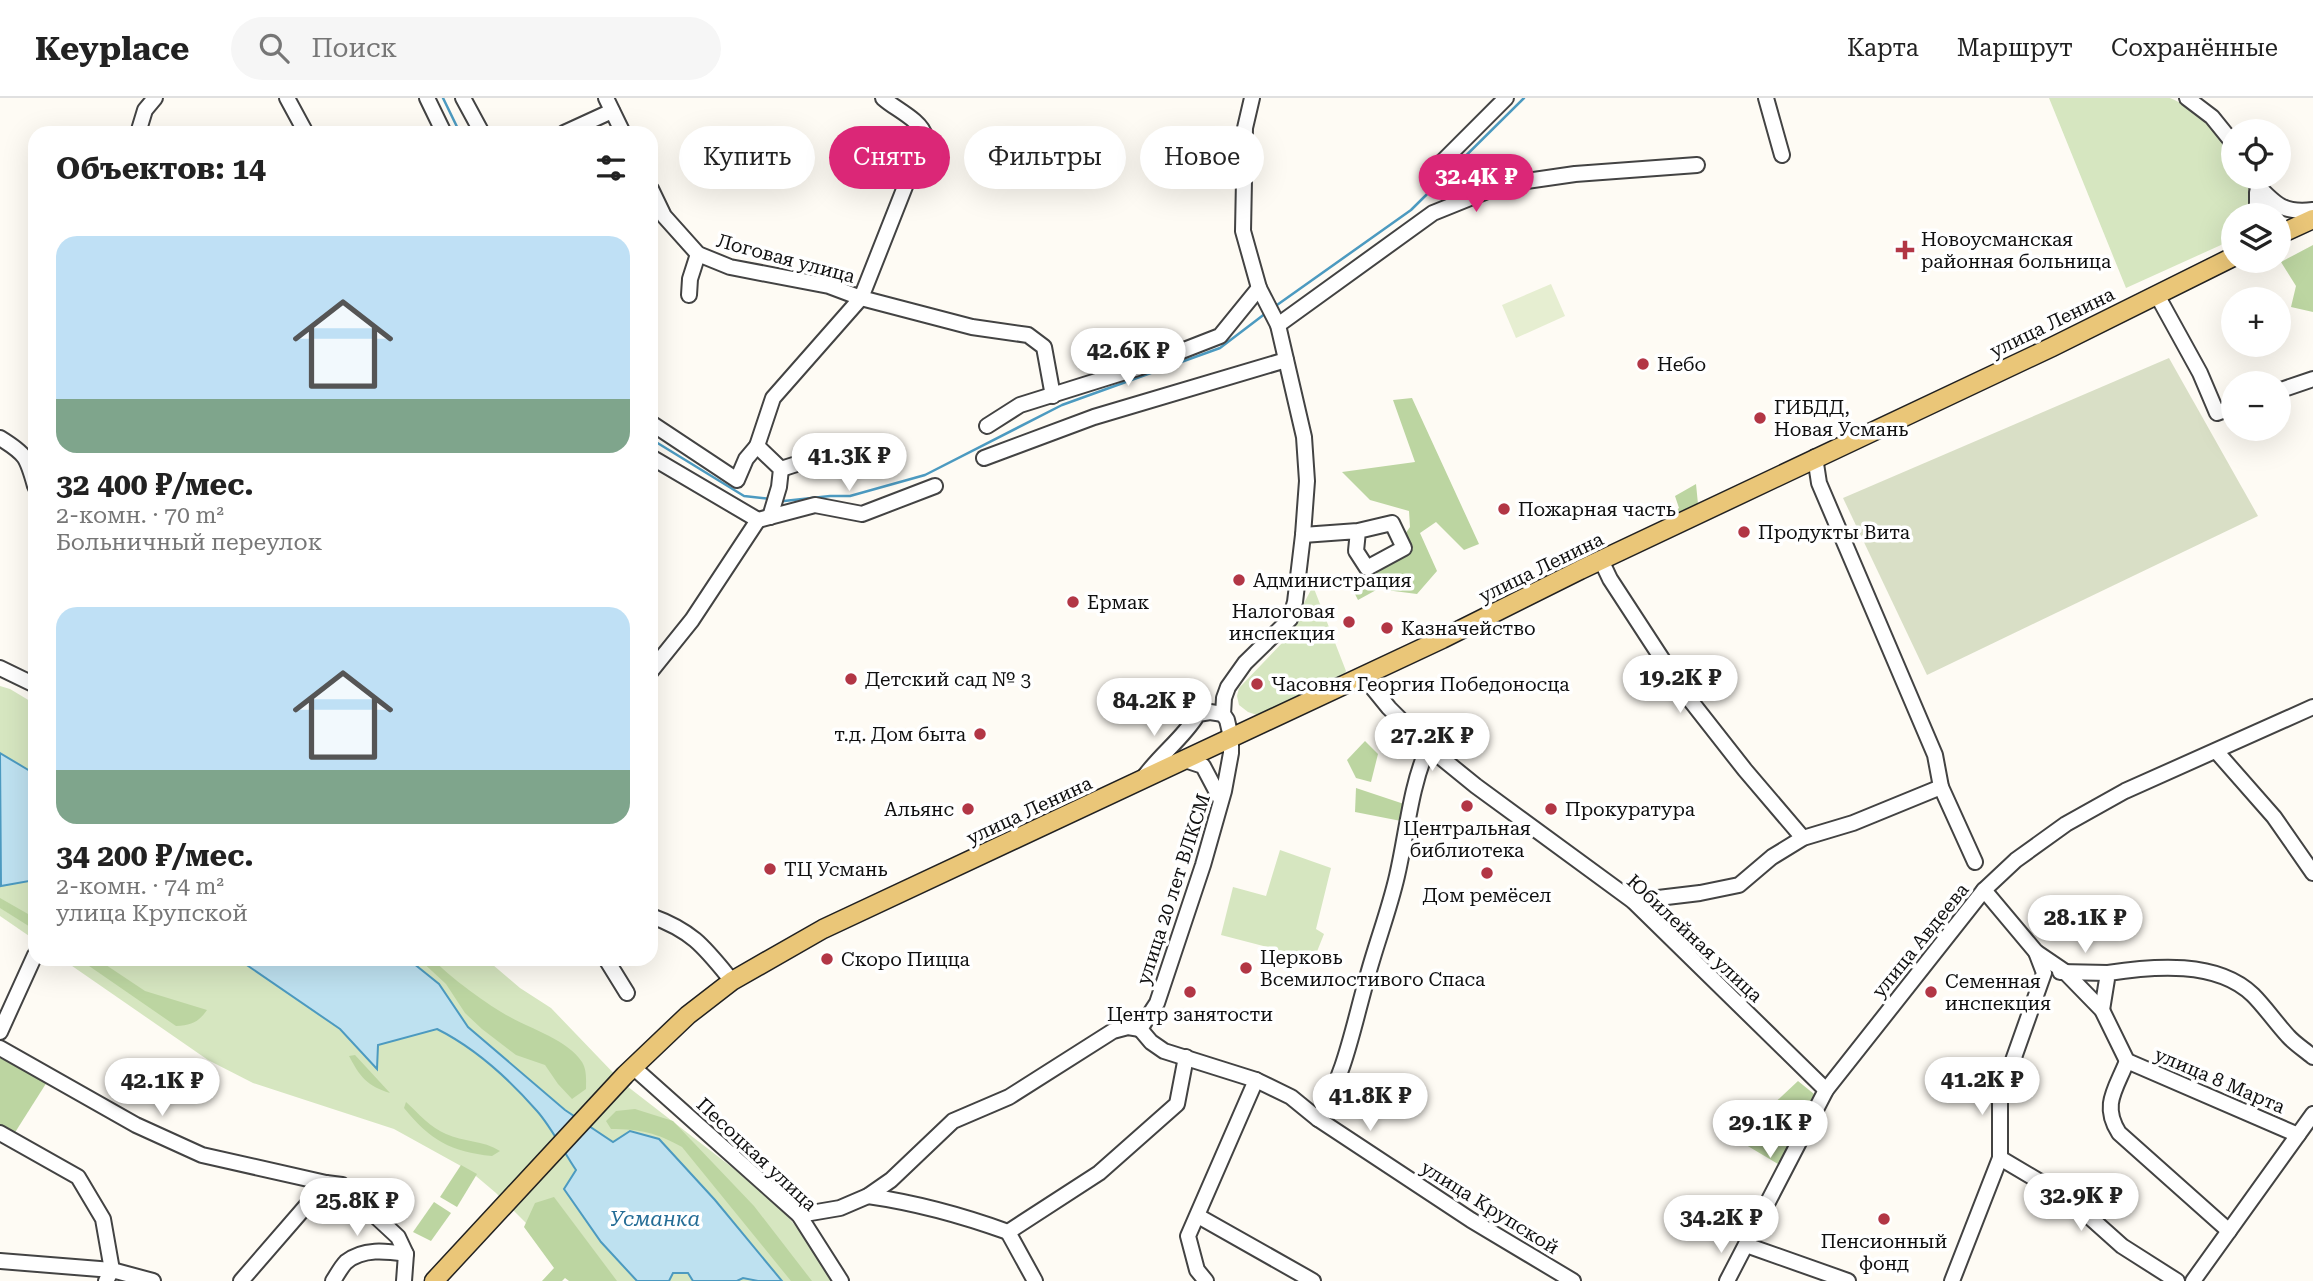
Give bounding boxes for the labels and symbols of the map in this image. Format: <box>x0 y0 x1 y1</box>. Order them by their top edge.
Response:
pin: 32.4K ₽ <box>1411 155 1541 214</box>
place label: Новоусманская районная больница <box>1921 228 2112 273</box>
street label: Логовая улица <box>714 229 858 288</box>
marker: Новоусманская районная больница <box>1895 240 1915 260</box>
street label: улица Ленина <box>1986 282 2119 363</box>
pin: 42.6K ₽ <box>1063 328 1193 388</box>
place label: Небо <box>1657 353 1706 376</box>
marker: Небо <box>1635 356 1651 372</box>
place label: ГИБДД, Новая Усмань <box>1774 396 1908 441</box>
marker: ГИБДД, Новая Усмань <box>1752 410 1768 426</box>
pin: 41.3K ₽ <box>784 434 914 493</box>
place label: Пожарная часть <box>1518 498 1676 521</box>
marker: Пожарная часть <box>1496 501 1512 517</box>
place label: Продукты Вита <box>1758 521 1911 544</box>
marker: Продукты Вита <box>1736 524 1752 540</box>
street label: улица Ленина <box>1475 527 1608 608</box>
place label: Администрация <box>1253 569 1412 592</box>
marker: Администрация <box>1231 572 1247 588</box>
place label: Ермак <box>1087 591 1149 614</box>
marker: Ермак <box>1065 594 1081 610</box>
place label: Налоговая инспекция <box>1229 600 1335 645</box>
marker: Налоговая инспекция <box>1341 614 1357 630</box>
place label: Казначейство <box>1401 617 1536 640</box>
marker: Казначейство <box>1379 620 1395 636</box>
pin: 19.2K ₽ <box>1615 656 1745 715</box>
place label: Детский сад № 3 <box>865 668 1031 691</box>
marker: Детский сад № 3 <box>843 671 859 687</box>
place label: Часовня Георгия Победоносца <box>1271 673 1570 696</box>
marker: Часовня Георгия Победоносца <box>1249 676 1265 692</box>
pin: 84.2K ₽ <box>1089 678 1219 738</box>
pin: 27.2K ₽ <box>1367 714 1497 773</box>
place label: т.д. Дом быта <box>834 723 967 746</box>
marker: т.д. Дом быта <box>972 726 988 742</box>
street label: улица Ленина <box>963 771 1096 850</box>
street label: улица 20 лет ВЛКСМ <box>1132 791 1215 988</box>
place label: Альянс <box>884 798 954 821</box>
marker: Центральная библиотека <box>1459 798 1475 814</box>
place label: Прокуратура <box>1565 798 1696 821</box>
marker: Альянс <box>960 801 976 817</box>
marker: Прокуратура <box>1543 801 1559 817</box>
place label: Центральная библиотека <box>1403 817 1531 862</box>
place label: ТЦ Усмань <box>784 858 887 881</box>
marker: ТЦ Усмань <box>762 861 778 877</box>
marker: Дом ремёсел <box>1479 865 1495 881</box>
street label: Юбилейная улица <box>1622 870 1768 1008</box>
street label: улица Авдеева <box>1867 878 1974 1002</box>
place label: Дом ремёсел <box>1423 884 1551 907</box>
pin: 28.1K ₽ <box>2020 896 2150 955</box>
place label: Церковь Всемилостивого Спаса <box>1260 946 1486 991</box>
place label: Скоро Пицца <box>841 948 971 971</box>
marker: Скоро Пицца <box>819 951 835 967</box>
marker: Церковь Всемилостивого Спаса <box>1238 960 1254 976</box>
place label: Семенная инспекция <box>1945 970 2051 1015</box>
marker: Центр занятости <box>1182 984 1198 1000</box>
marker: Семенная инспекция <box>1923 984 1939 1000</box>
place label: Центр занятости <box>1107 1003 1273 1026</box>
street label: улица 8 Марта <box>2151 1043 2289 1119</box>
pin: 42.1K ₽ <box>97 1058 227 1118</box>
pin: 41.2K ₽ <box>1917 1058 2047 1117</box>
pin: 41.8K ₽ <box>1305 1074 1435 1133</box>
street label: Песоцкая улица <box>692 1093 822 1216</box>
pin: 29.1K ₽ <box>1705 1100 1835 1160</box>
street label: улица Крупской <box>1417 1156 1563 1259</box>
pin: 32.9K ₽ <box>2016 1174 2146 1233</box>
pin: 25.8K ₽ <box>292 1178 422 1238</box>
pin: 34.2K ₽ <box>1656 1196 1786 1255</box>
water label: Усманка <box>610 1207 700 1231</box>
marker: Пенсионный фонд <box>1876 1211 1892 1227</box>
place label: Пенсионный фонд <box>1821 1230 1947 1275</box>

